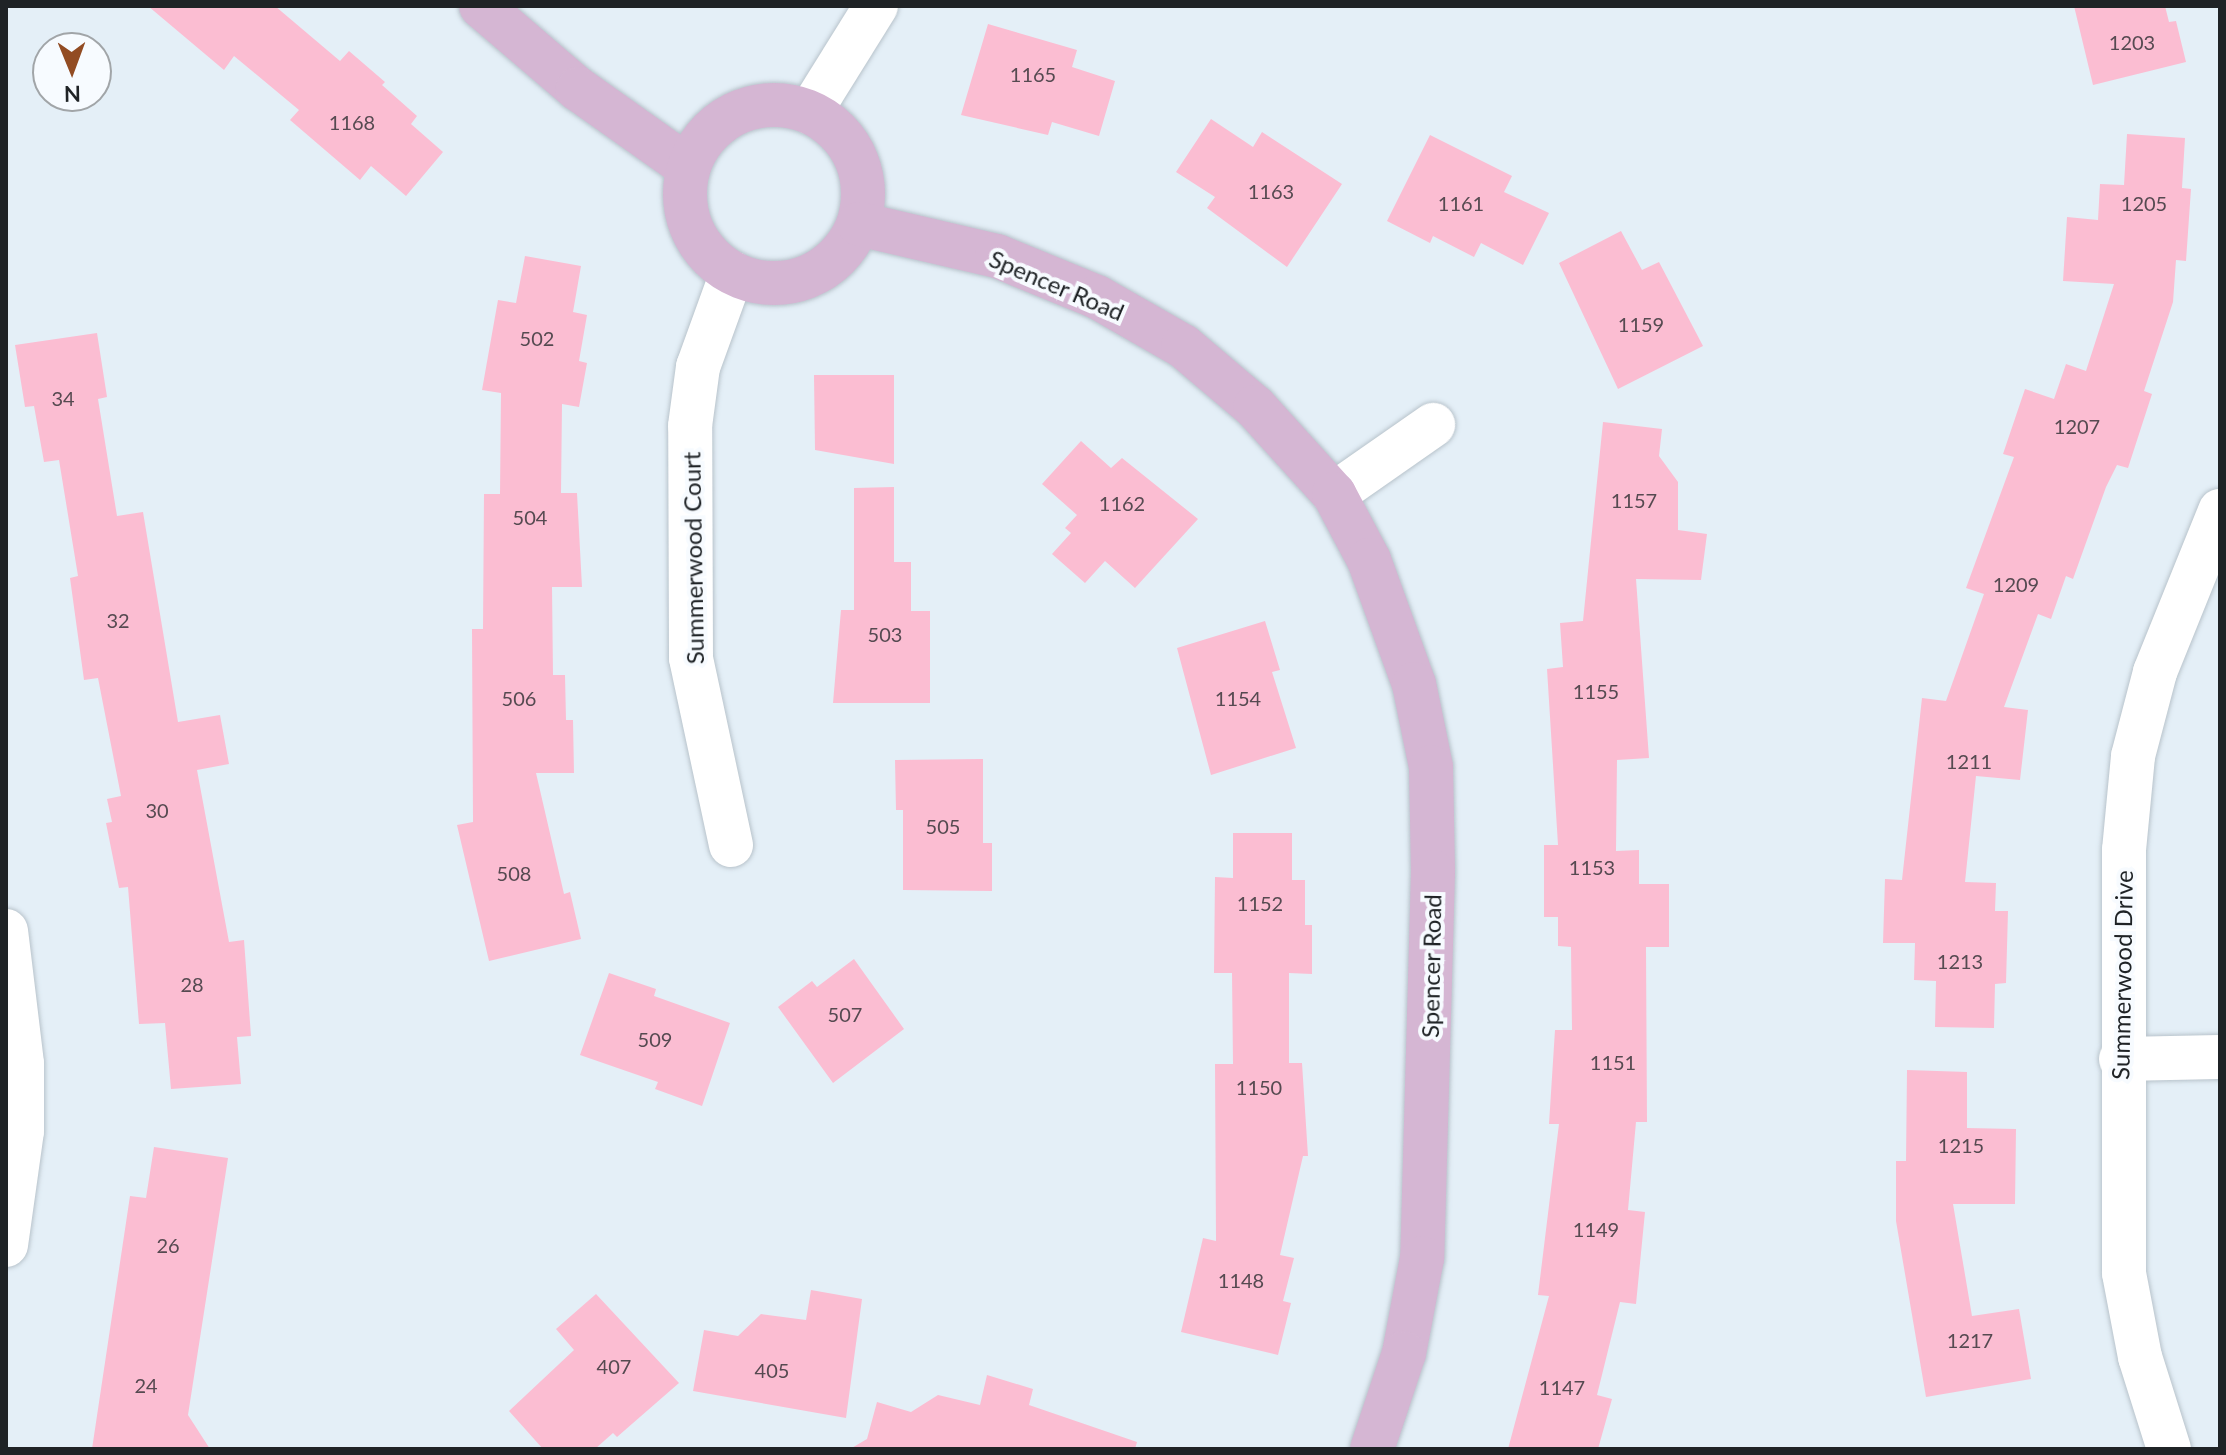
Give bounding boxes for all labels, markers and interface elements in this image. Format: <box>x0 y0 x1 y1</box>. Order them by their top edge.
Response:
house number: 1203 <box>2109 30 2155 54</box>
north arrow <box>32 32 112 112</box>
house number: 1165 <box>1010 62 1056 86</box>
text: N <box>64 81 81 108</box>
house number: 1168 <box>329 110 375 134</box>
house number: 1163 <box>1248 179 1294 203</box>
house number: 1161 <box>1438 191 1484 215</box>
house number: 1205 <box>2121 191 2167 215</box>
street label: Spencer Road <box>985 244 1129 326</box>
house number: 1159 <box>1618 312 1664 336</box>
house number: 502 <box>520 326 554 350</box>
house number: 34 <box>51 386 75 410</box>
house number: 1207 <box>2054 414 2100 438</box>
street label: Summerwood Court <box>677 451 709 665</box>
house number: 1157 <box>1611 488 1657 512</box>
house number: 1162 <box>1099 491 1145 515</box>
house number: 504 <box>513 505 547 529</box>
house number: 1209 <box>1993 572 2039 596</box>
house number: 32 <box>106 608 130 632</box>
house number: 503 <box>868 622 902 646</box>
house number: 1155 <box>1573 679 1619 703</box>
house number: 506 <box>502 686 536 710</box>
house number: 1154 <box>1215 686 1261 710</box>
house number: 1211 <box>1946 749 1992 773</box>
house number: 30 <box>145 798 169 822</box>
house number: 505 <box>926 814 960 838</box>
house number: 1153 <box>1569 855 1615 879</box>
house number: 508 <box>497 861 531 885</box>
street label: Summerwood Drive <box>2106 870 2138 1080</box>
house number: 1152 <box>1237 891 1283 915</box>
street label: Spencer Road <box>1415 894 1447 1038</box>
house number: 1213 <box>1937 949 1983 973</box>
house number: 28 <box>180 972 204 996</box>
house number: 507 <box>828 1002 862 1026</box>
house number: 509 <box>638 1027 672 1051</box>
house number: 1151 <box>1590 1050 1636 1074</box>
house number: 1150 <box>1236 1075 1282 1099</box>
house number: 1215 <box>1938 1133 1984 1157</box>
house number: 1149 <box>1573 1217 1619 1241</box>
house number: 26 <box>156 1233 180 1257</box>
house number: 1148 <box>1218 1268 1264 1292</box>
house number: 1217 <box>1947 1328 1993 1352</box>
house number: 407 <box>597 1354 631 1378</box>
house number: 405 <box>755 1358 789 1382</box>
house number: 24 <box>134 1373 158 1397</box>
house number: 1147 <box>1539 1375 1585 1399</box>

